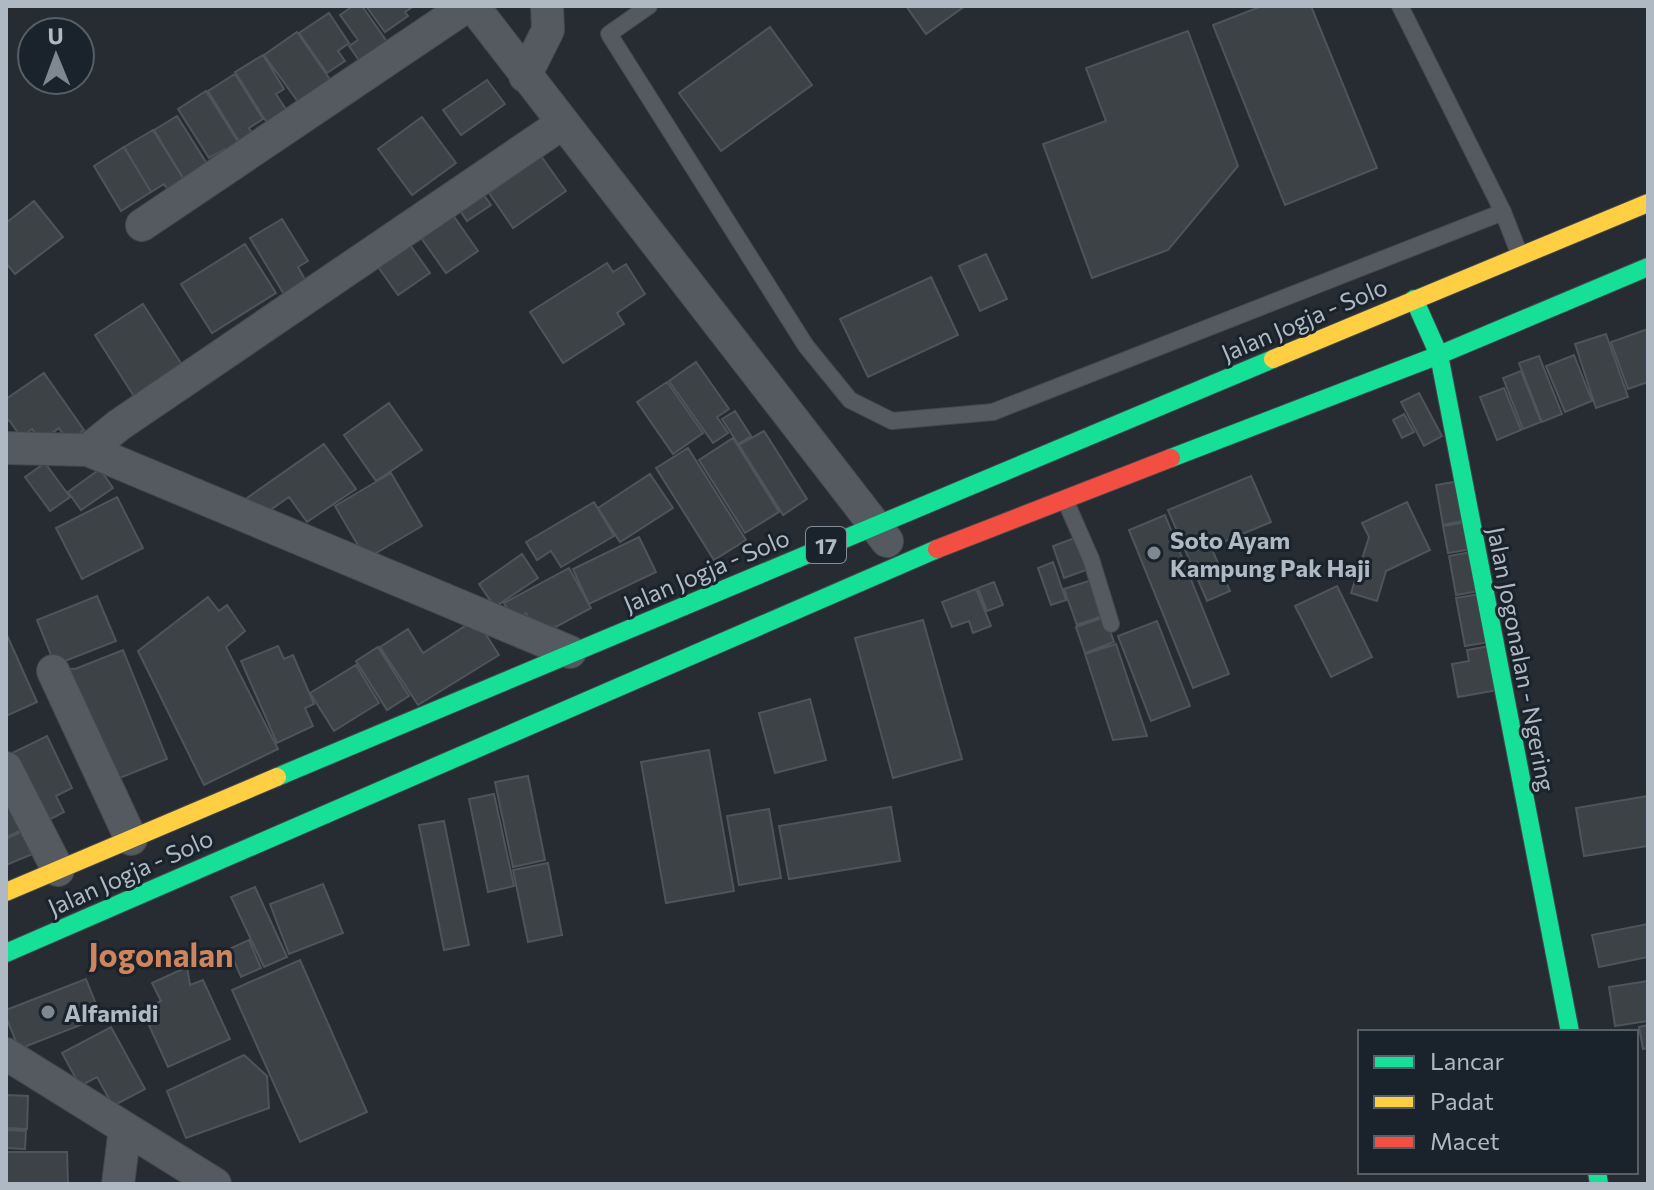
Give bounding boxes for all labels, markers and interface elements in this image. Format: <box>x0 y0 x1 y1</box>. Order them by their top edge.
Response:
north arrow <box>16 16 96 96</box>
text: U <box>47 22 64 49</box>
street label: Jalan Jogja - Solo <box>1217 271 1391 367</box>
street label: Jalan Jogja - Solo <box>619 522 793 618</box>
street label: Jalan Jogonalan - Ngering <box>1482 524 1562 794</box>
place label: Soto Ayam Kampung Pak Haji <box>1170 525 1371 582</box>
road number: 17 <box>806 527 846 563</box>
marker: Soto Ayam Kampung Pak Haji <box>1145 544 1163 562</box>
street label: Jalan Jogja - Solo <box>43 823 217 921</box>
district label: Jogonalan <box>88 934 234 974</box>
place label: Alfamidi <box>64 998 158 1027</box>
marker: Alfamidi <box>39 1003 57 1021</box>
legend <box>1358 1030 1638 1174</box>
text: Lancar <box>1430 1046 1504 1075</box>
text: Padat <box>1430 1086 1494 1115</box>
text: Macet <box>1430 1126 1500 1155</box>

